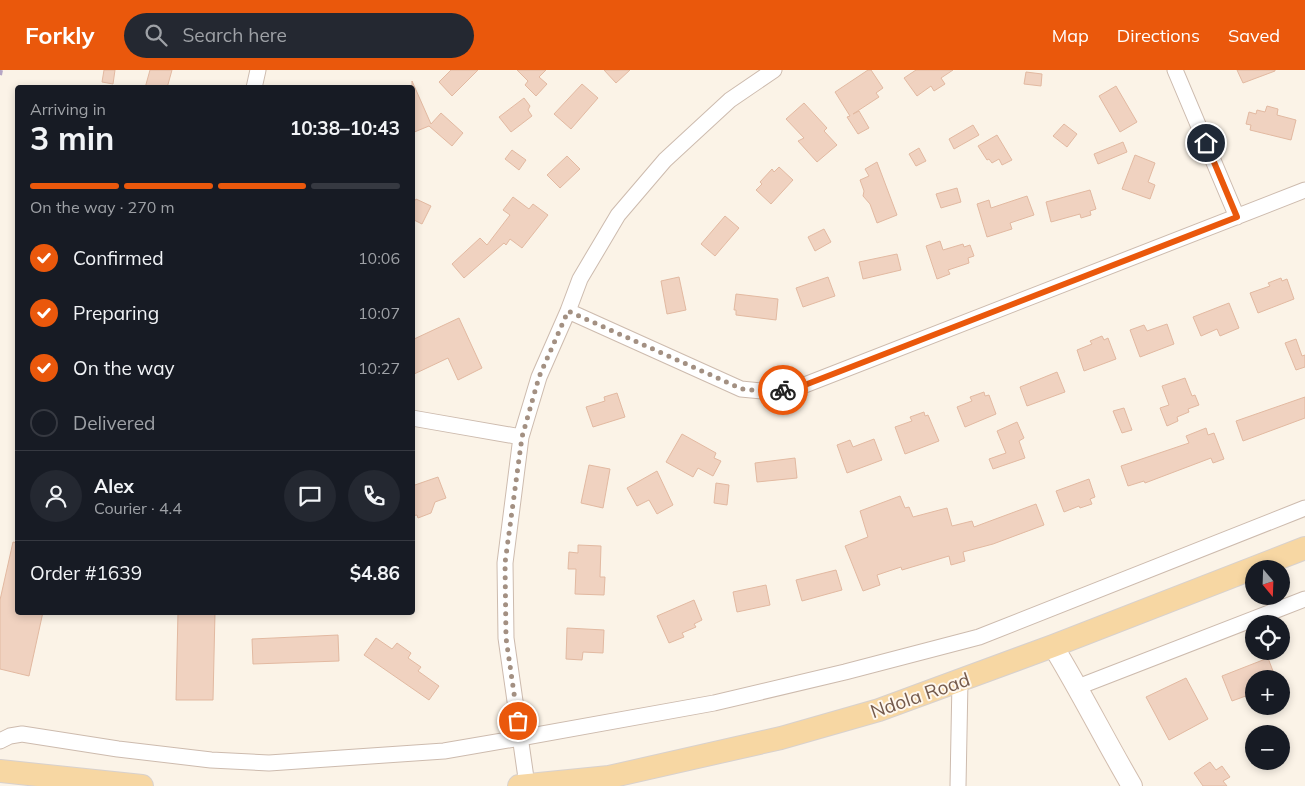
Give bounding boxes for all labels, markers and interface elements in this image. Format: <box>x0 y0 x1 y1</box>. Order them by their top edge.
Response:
search box <box>124 13 474 58</box>
text: Forkly <box>25 20 94 50</box>
icon: search <box>142 21 170 49</box>
text: Search here <box>182 23 287 47</box>
text: Map <box>1052 24 1089 47</box>
text: Directions <box>1117 24 1200 47</box>
text: Saved <box>1228 24 1280 47</box>
text: Arriving in <box>30 99 106 119</box>
text: 10:38–10:43 <box>290 116 400 140</box>
text: 3 min <box>30 118 114 158</box>
pin <box>1185 122 1227 164</box>
icon: home <box>1192 129 1220 157</box>
text: On the way · 270 m <box>30 197 175 217</box>
icon: check <box>30 244 58 272</box>
text: Confirmed <box>73 246 164 270</box>
text: 10:06 <box>358 248 400 268</box>
icon: check <box>30 299 58 327</box>
text: Preparing <box>73 301 159 325</box>
text: 10:07 <box>358 303 400 323</box>
icon: check <box>30 354 58 382</box>
text: On the way <box>73 356 175 380</box>
text: 10:27 <box>358 358 400 378</box>
courier <box>758 365 808 415</box>
icon: bike <box>769 376 797 404</box>
text: Delivered <box>73 411 155 435</box>
button: person <box>30 470 82 522</box>
button: chat <box>284 470 336 522</box>
button: phone <box>348 470 400 522</box>
text: Alex <box>94 474 134 498</box>
text: Courier · 4.4 <box>94 498 182 518</box>
north arrow <box>1245 560 1290 605</box>
map controls <box>1245 560 1290 770</box>
text: Order #1639 <box>30 561 142 585</box>
text: $4.86 <box>350 561 400 585</box>
button: locate <box>1245 615 1290 660</box>
street label: Ndola Road <box>867 667 973 723</box>
button: + <box>1245 670 1290 715</box>
pin <box>497 700 539 742</box>
icon: bag <box>504 707 532 735</box>
button: − <box>1245 725 1290 770</box>

